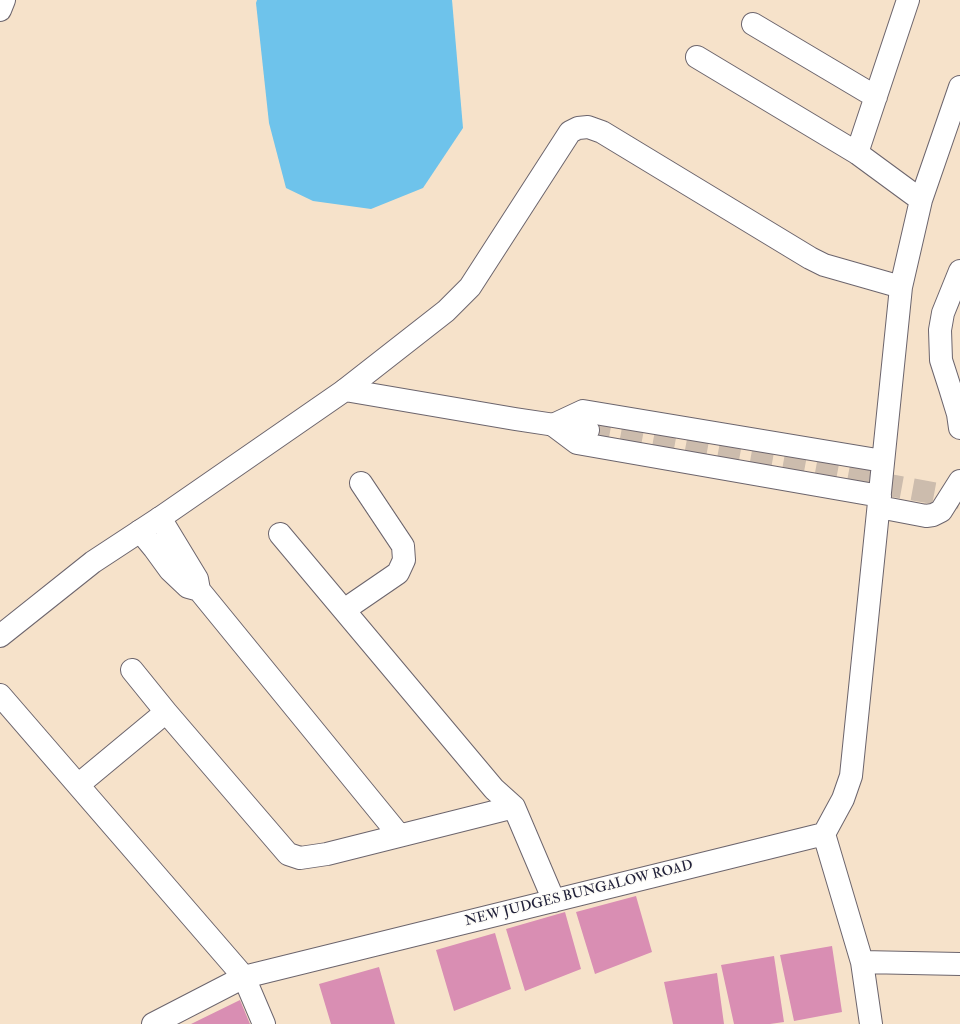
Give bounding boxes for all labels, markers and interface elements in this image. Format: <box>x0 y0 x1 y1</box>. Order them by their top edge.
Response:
street label: NEW JUDGES BUNGALOW ROAD <box>463 857 695 931</box>

